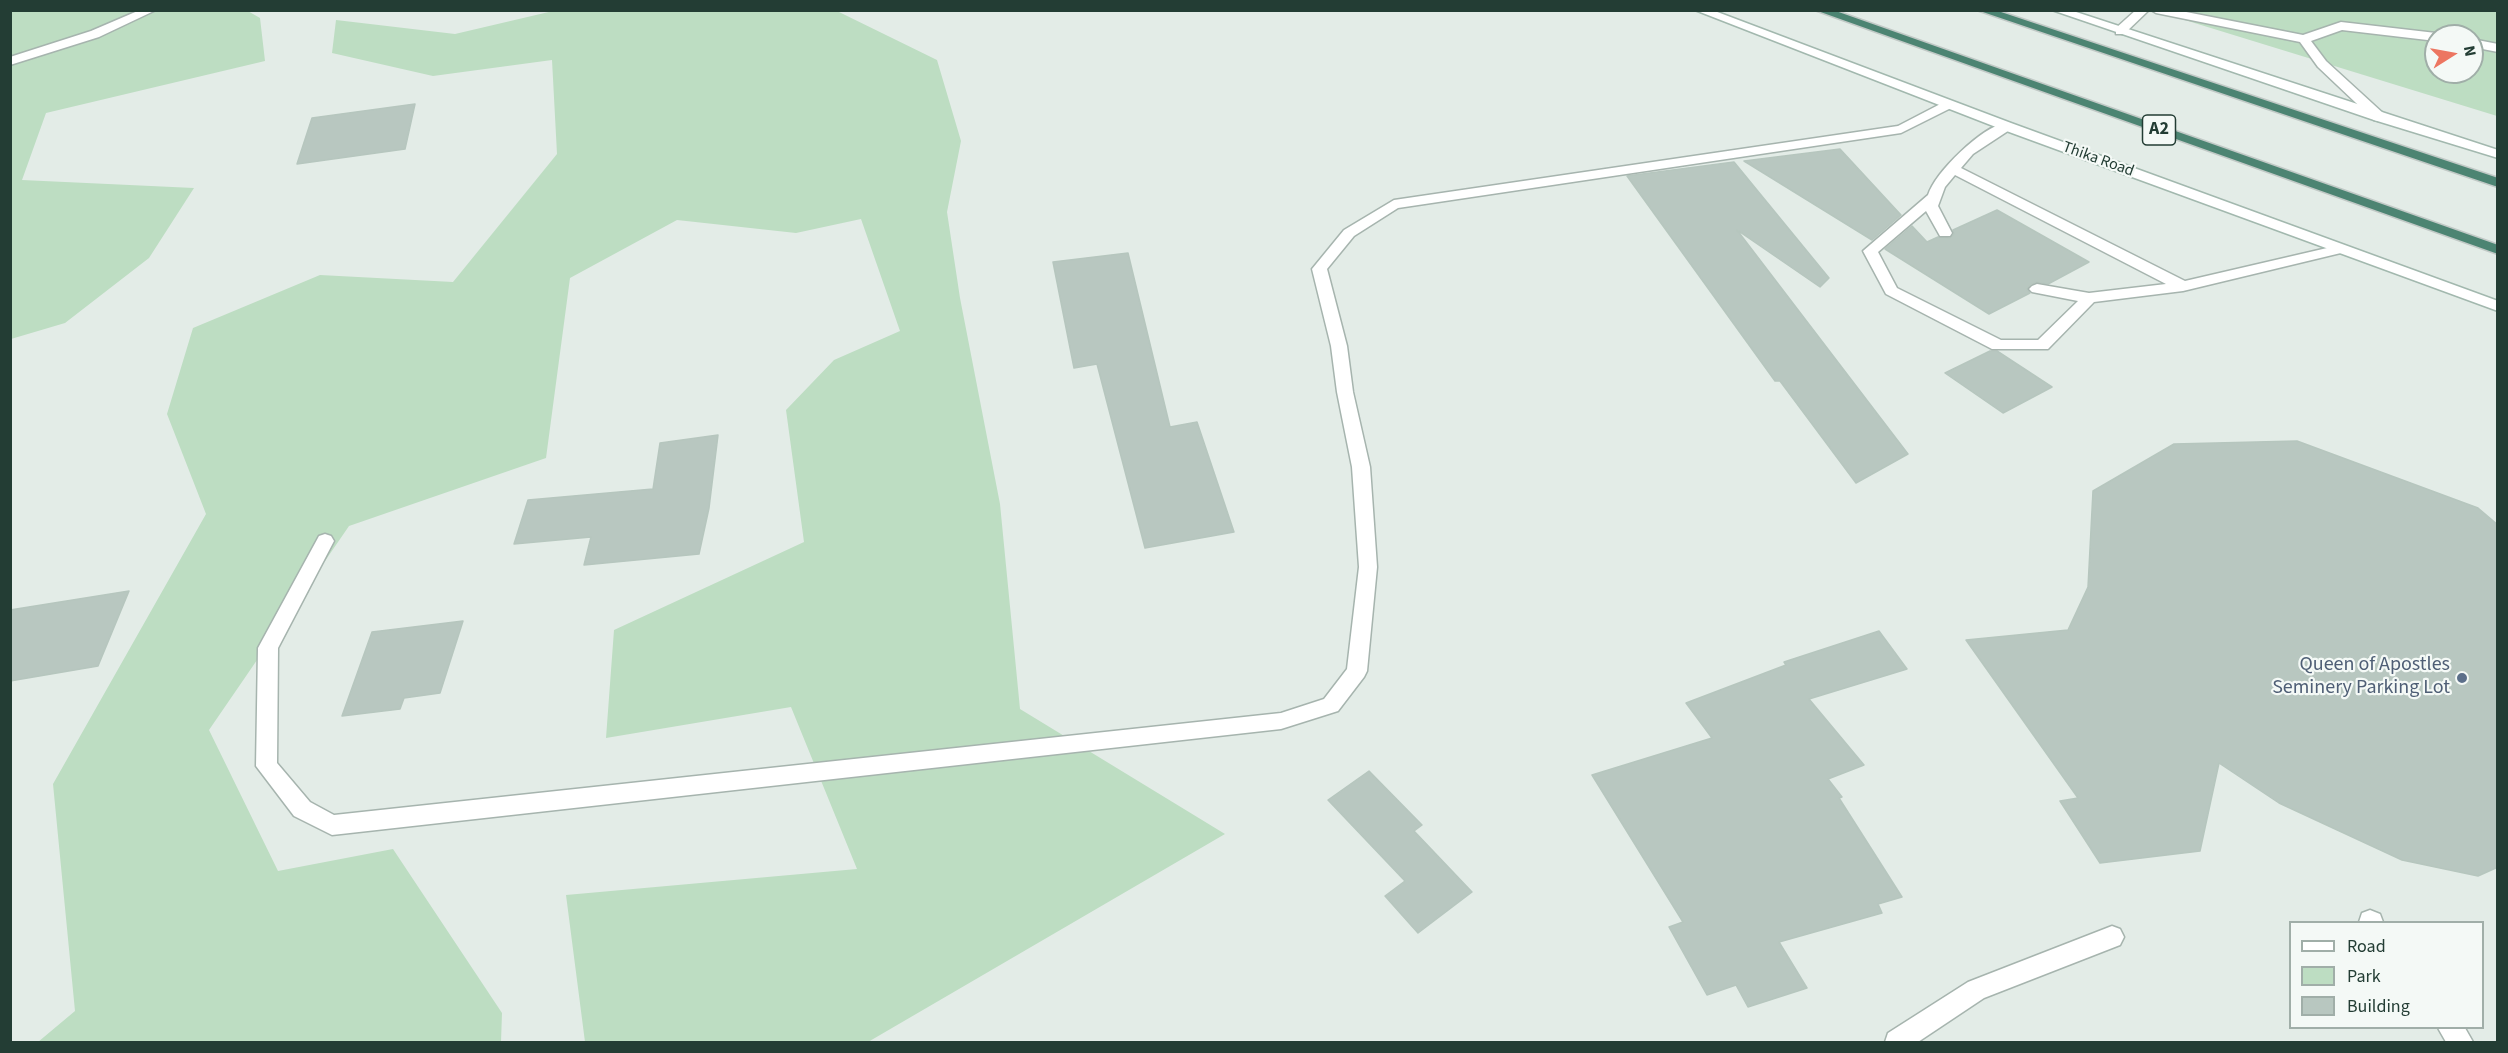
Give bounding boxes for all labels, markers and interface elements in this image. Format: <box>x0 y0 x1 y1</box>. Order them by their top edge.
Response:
north arrow <box>2424 24 2484 84</box>
text: N <box>2458 44 2482 58</box>
road number: A2 <box>2142 115 2176 145</box>
street label: Thika Road <box>2060 138 2136 182</box>
place label: Queen of Apostles Seminery Parking Lot <box>2272 654 2450 701</box>
marker: Queen of Apostles Seminery Parking Lot <box>2455 671 2469 685</box>
legend <box>2289 921 2484 1029</box>
text: Road <box>2347 934 2386 959</box>
text: Park <box>2347 964 2381 989</box>
text: Building <box>2347 994 2410 1019</box>

